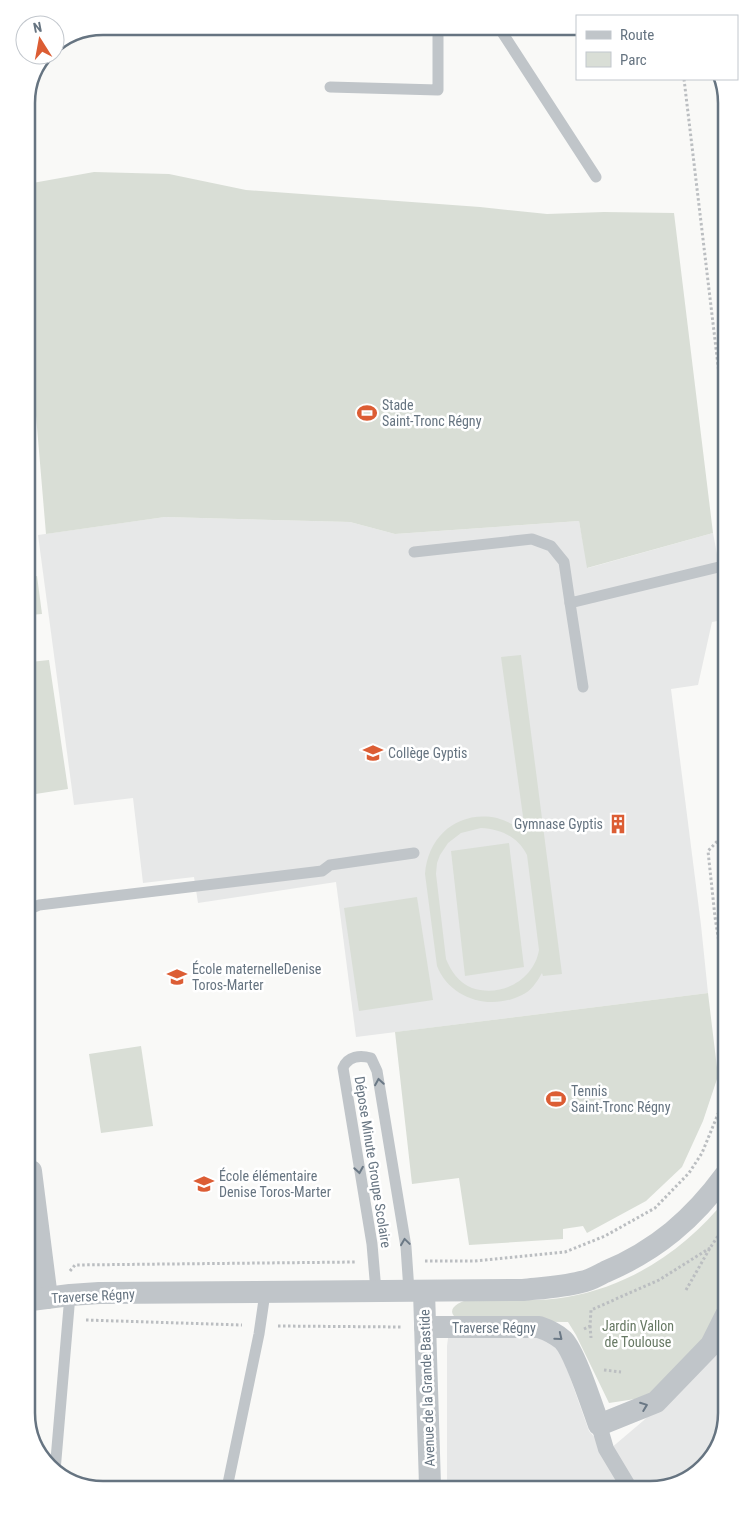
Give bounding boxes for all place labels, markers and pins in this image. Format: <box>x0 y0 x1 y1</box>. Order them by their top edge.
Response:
place label: Stade Saint-Tronc Régny <box>382 397 482 429</box>
sports icon: Stade Saint-Tronc Régny <box>356 402 378 424</box>
school or university icon: Collège Gyptis <box>362 742 384 764</box>
place label: Collège Gyptis <box>388 745 467 761</box>
building icon: Gymnase Gyptis <box>607 813 629 835</box>
place label: Gymnase Gyptis <box>514 816 603 832</box>
place label: École maternelleDenise Toros-Marter <box>192 960 322 993</box>
school or university icon: École maternelleDenise Toros-Marter <box>166 966 188 988</box>
place label: Tennis Saint-Tronc Régny <box>571 1083 671 1115</box>
sports icon: Tennis Saint-Tronc Régny <box>545 1088 567 1110</box>
place label: École élémentaire Denise Toros-Marter <box>219 1167 331 1200</box>
school or university icon: École élémentaire Denise Toros-Marter <box>193 1173 215 1195</box>

